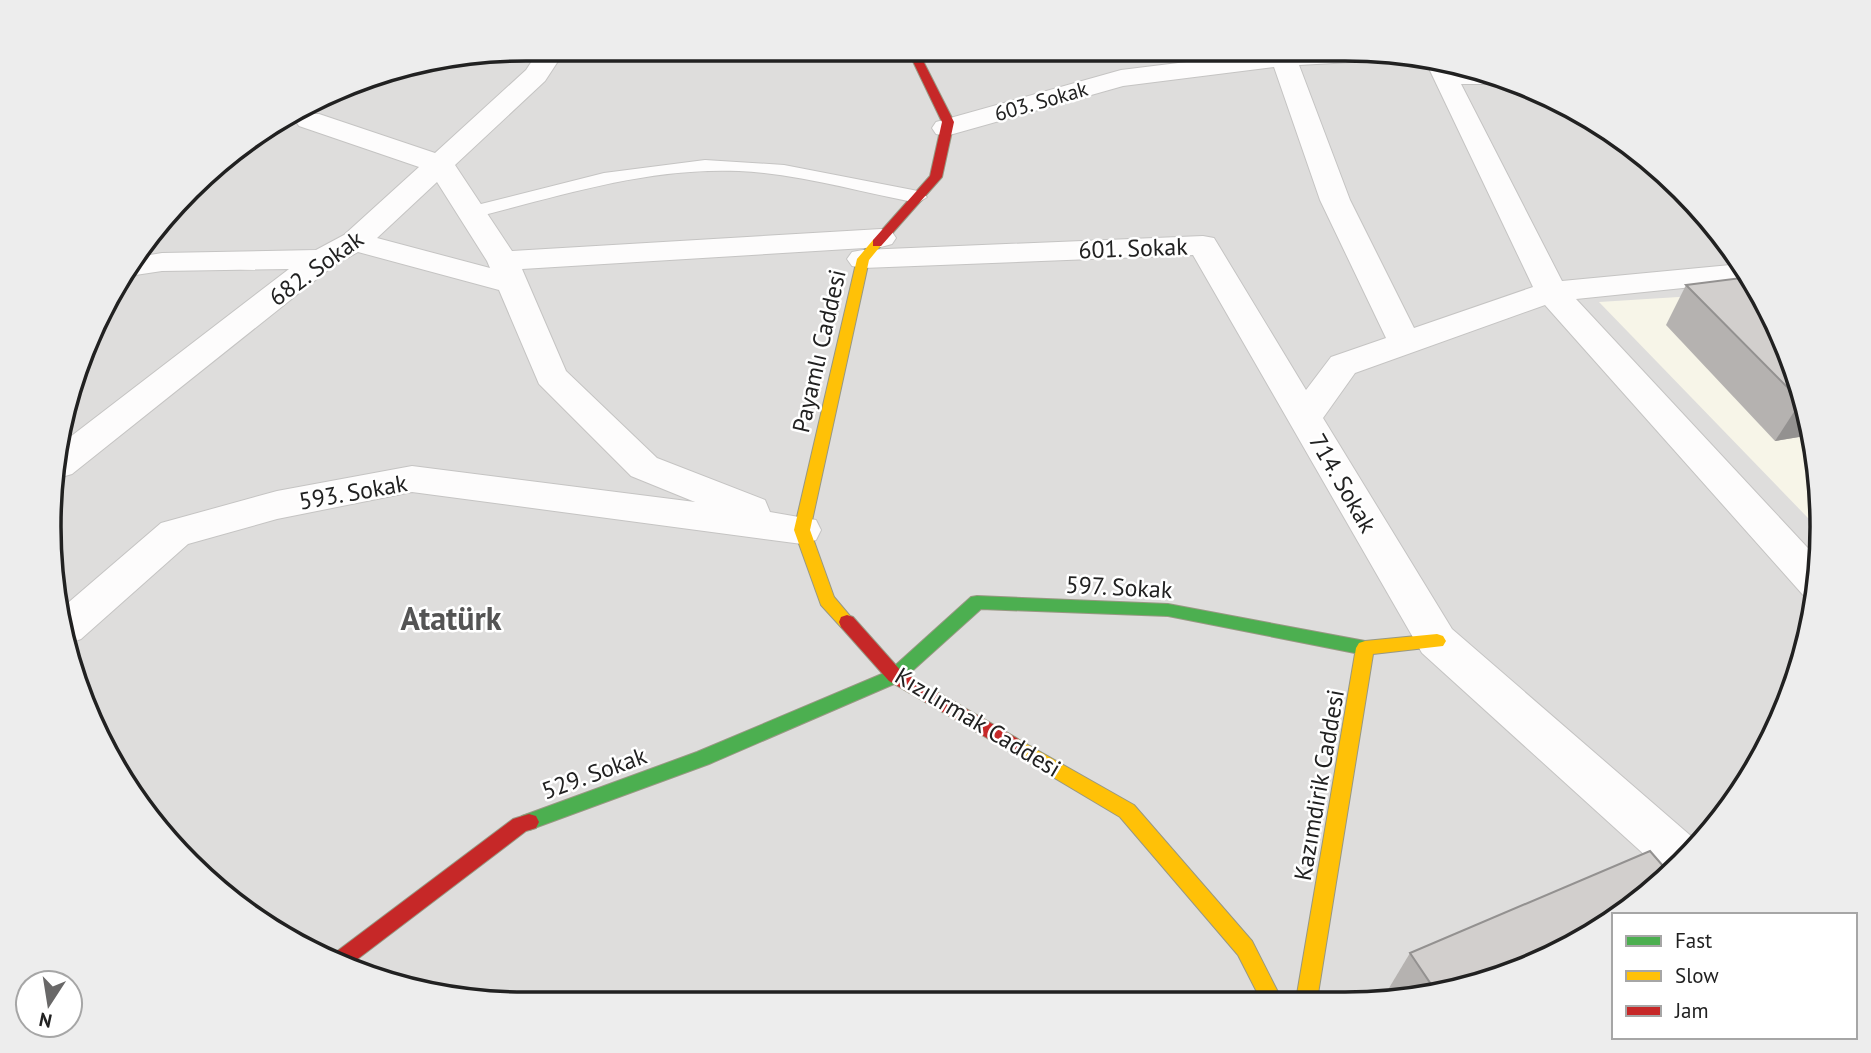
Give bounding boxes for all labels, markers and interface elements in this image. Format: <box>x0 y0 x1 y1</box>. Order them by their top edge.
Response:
street label: 603. Sokak <box>991 75 1091 127</box>
street label: 682. Sokak <box>263 223 370 313</box>
street label: 601. Sokak <box>1078 231 1189 265</box>
street label: Payamlı Caddesi <box>785 266 853 436</box>
street label: 714. Sokak <box>1302 428 1384 539</box>
street label: 593. Sokak <box>296 467 410 517</box>
street label: 597. Sokak <box>1065 569 1174 605</box>
district label: Atatürk <box>401 597 502 639</box>
street label: Kızılırmak Caddesi <box>889 660 1067 784</box>
street label: Kazımdirik Caddesi <box>1287 687 1351 883</box>
street label: 529. Sokak <box>537 740 651 806</box>
legend <box>1612 913 1857 1039</box>
text: Fast <box>1675 927 1712 954</box>
text: Slow <box>1675 962 1719 989</box>
north arrow <box>14 969 84 1039</box>
text: Jam <box>1674 997 1709 1024</box>
text: N <box>37 1008 54 1034</box>

